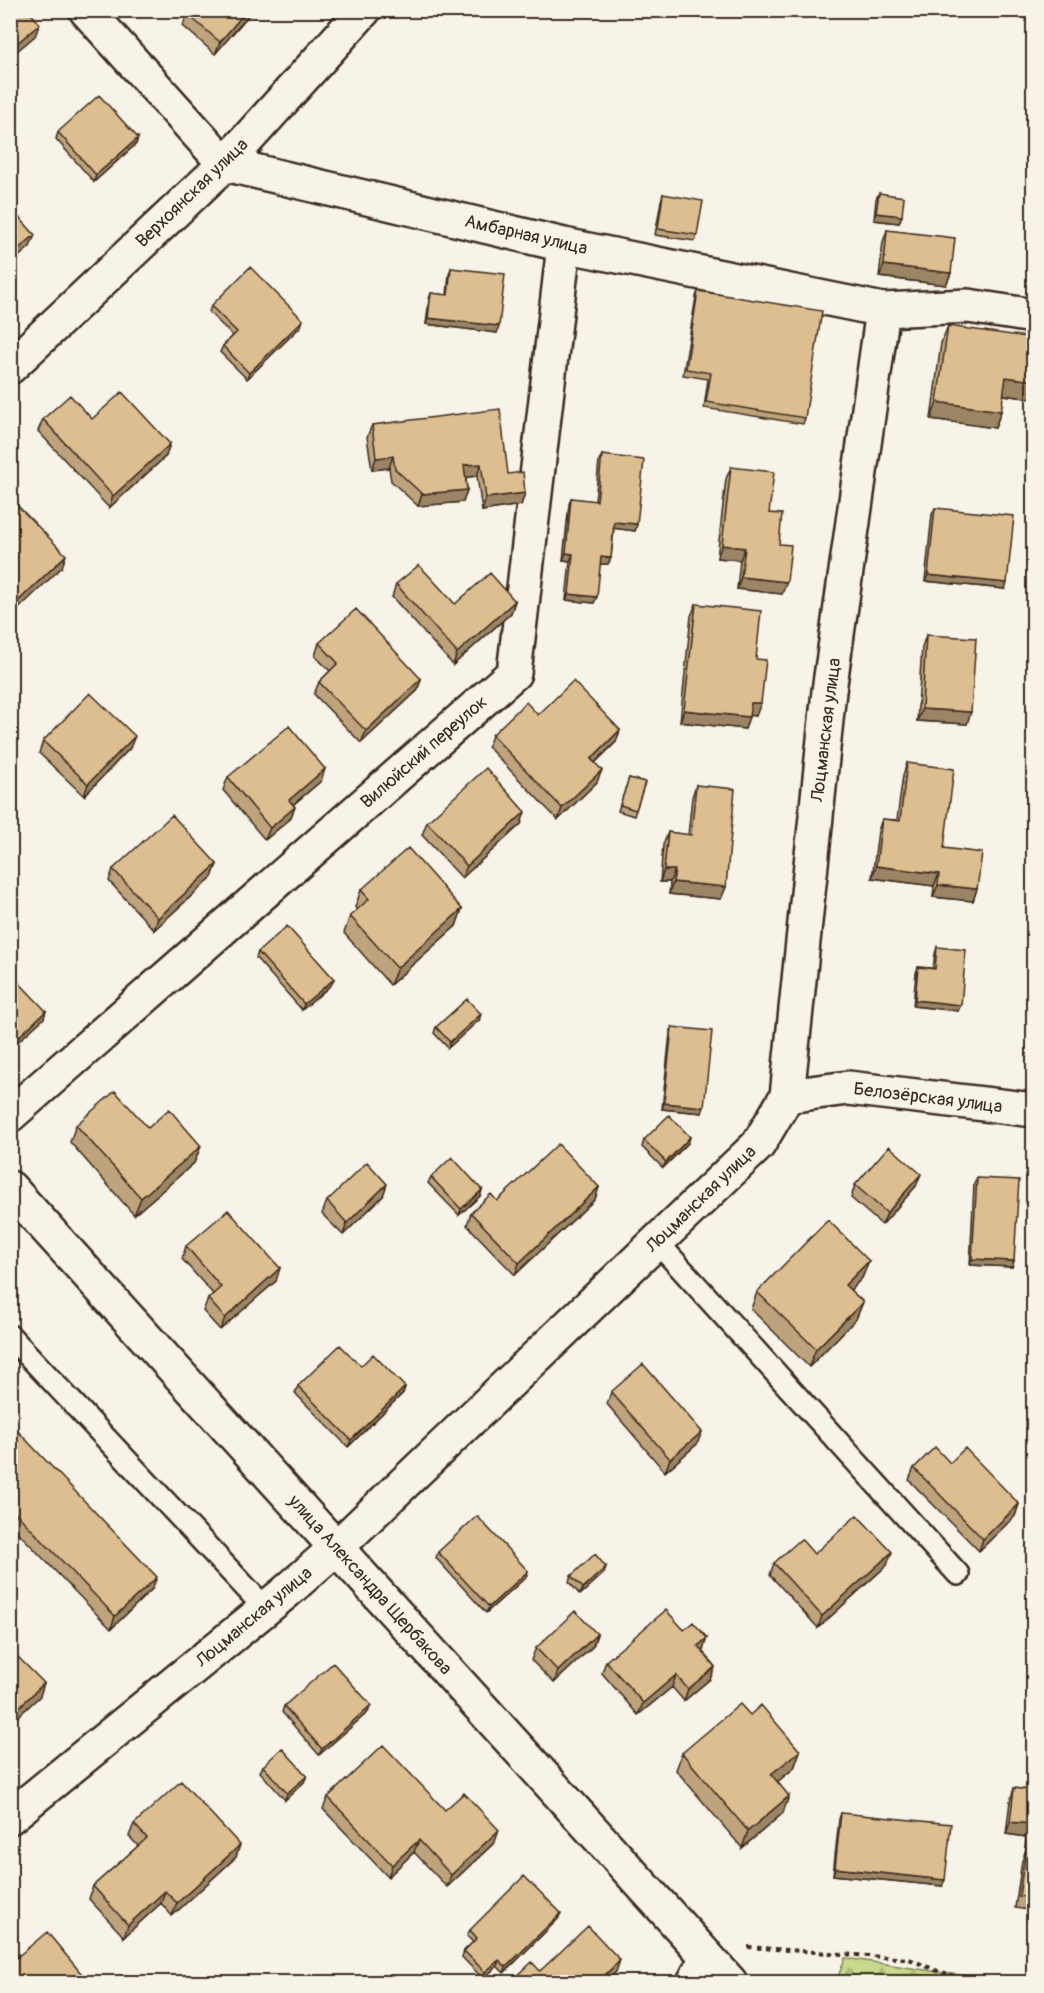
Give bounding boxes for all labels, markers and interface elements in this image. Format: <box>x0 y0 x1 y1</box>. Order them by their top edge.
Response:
street label: Верхоянская улица <box>131 133 253 253</box>
street label: Амбарная улица <box>462 210 590 260</box>
street label: Лоцманская улица <box>806 657 846 804</box>
street label: Вилюйский переулок <box>356 691 492 813</box>
street label: Белозёрская улица <box>852 1077 1004 1119</box>
street label: Лоцманская улица <box>640 1140 761 1258</box>
street label: улица Александра Щербакова <box>282 1489 457 1680</box>
street label: Лоцманская улица <box>190 1562 317 1673</box>

